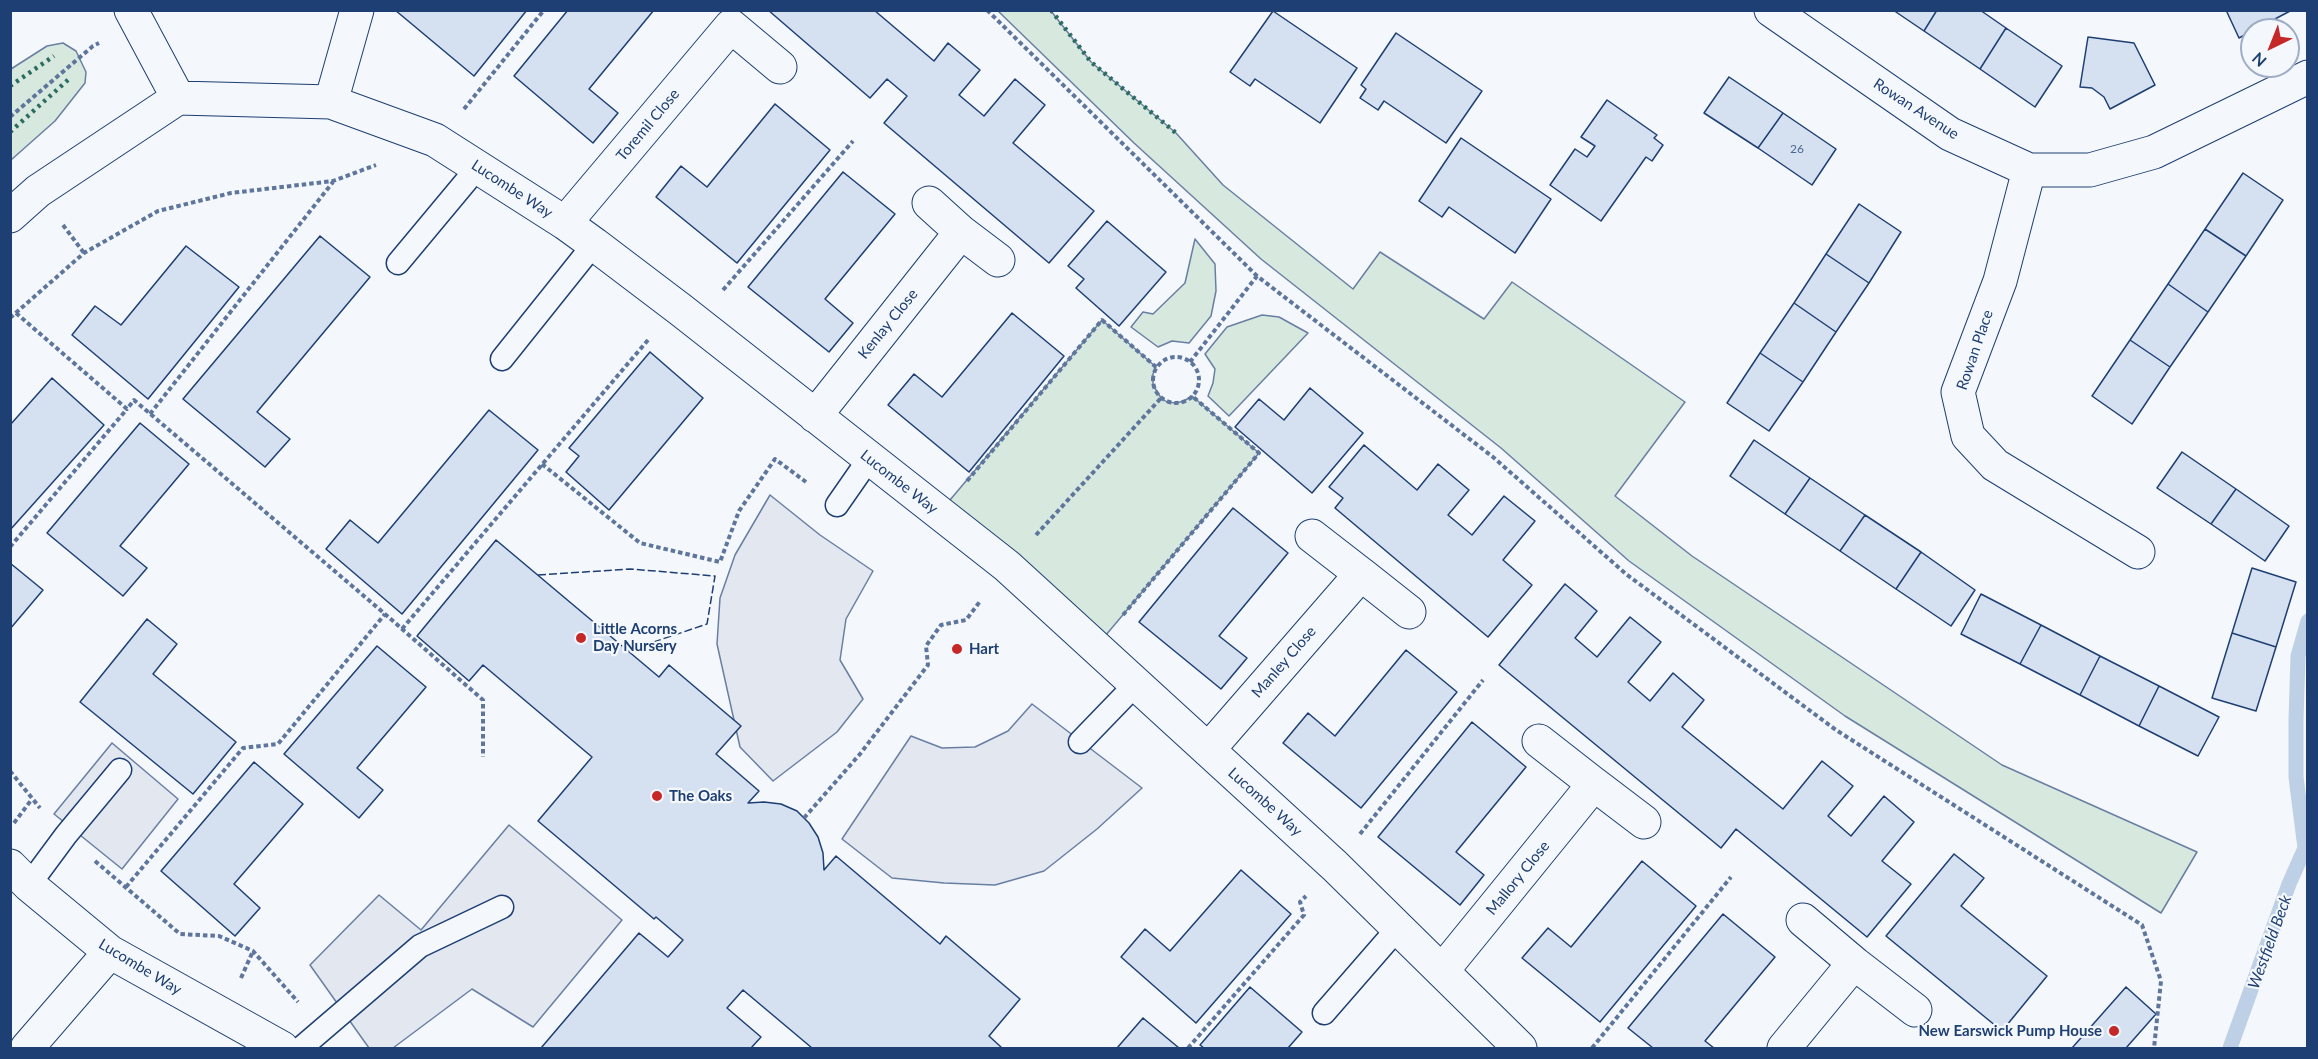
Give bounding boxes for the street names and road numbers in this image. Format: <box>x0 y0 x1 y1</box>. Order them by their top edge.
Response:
street label: Rowan Avenue <box>1870 75 1962 143</box>
street label: Toremil Close <box>613 85 683 165</box>
street label: Lucombe Way <box>468 156 556 222</box>
street label: Kenlay Close <box>854 285 922 363</box>
street label: Rowan Place <box>1953 308 1997 392</box>
street label: Lucombe Way <box>857 446 941 518</box>
street label: Manley Close <box>1248 623 1320 701</box>
street label: Lucombe Way <box>1224 764 1306 840</box>
street label: Mallory Close <box>1483 837 1553 919</box>
street label: Lucombe Way <box>95 935 185 999</box>

